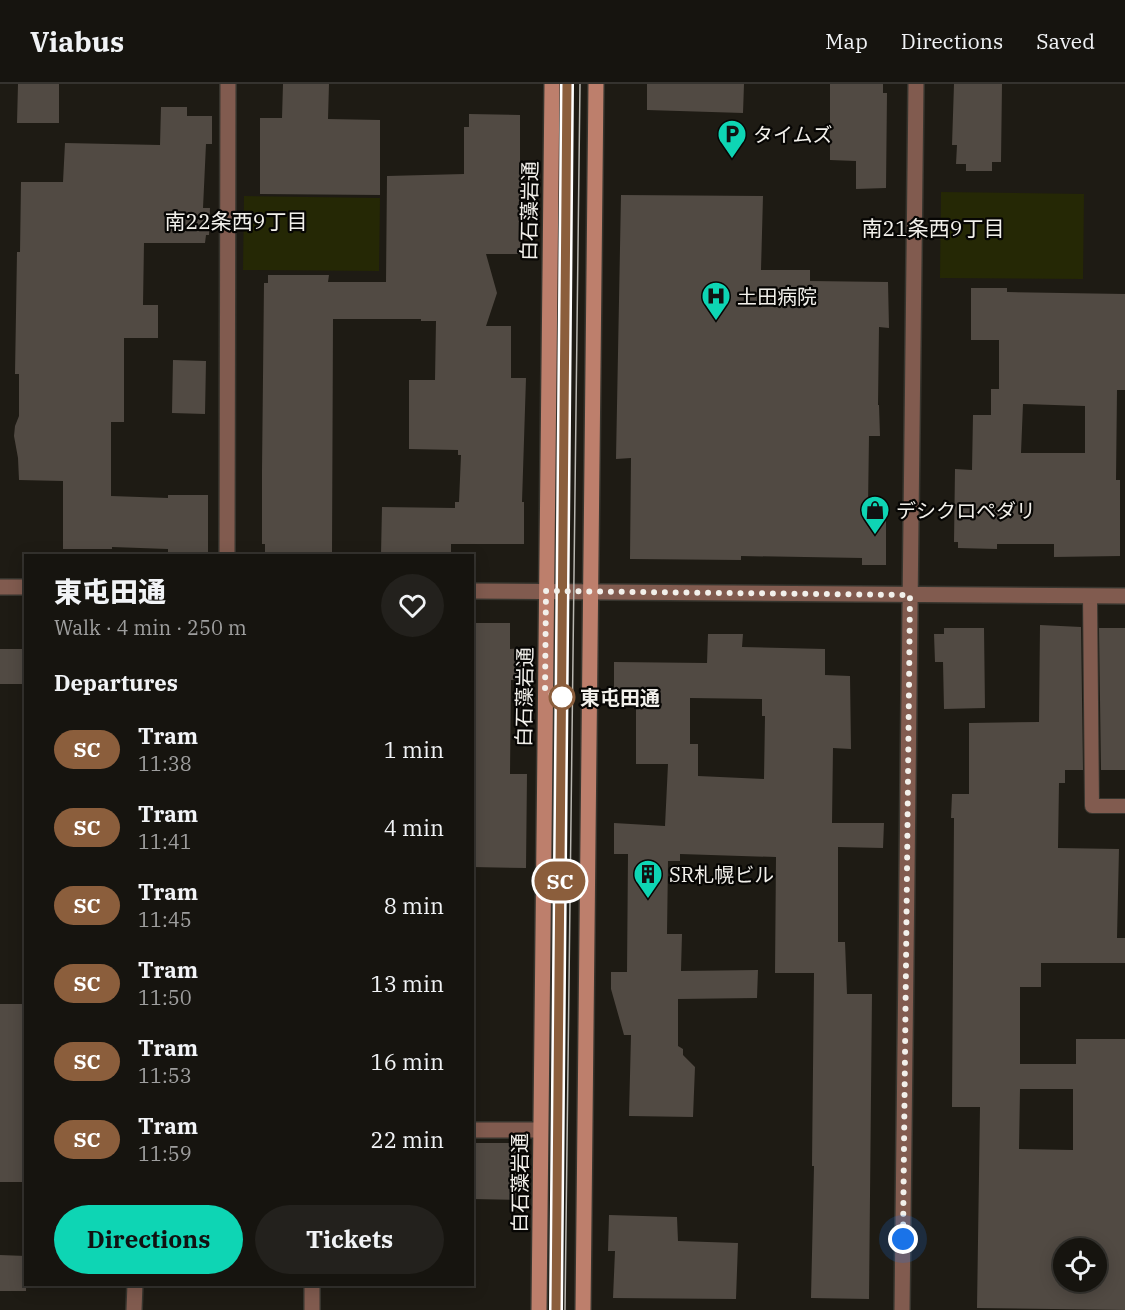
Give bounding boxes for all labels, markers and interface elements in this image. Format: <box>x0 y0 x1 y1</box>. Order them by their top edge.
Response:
text: Viabus <box>30 23 124 60</box>
text: Map <box>825 27 868 55</box>
text: Directions <box>901 27 1003 55</box>
text: Saved <box>1036 27 1095 55</box>
parking icon: タイムズ <box>716 118 748 160</box>
place label: タイムズ <box>753 121 833 148</box>
street label: 白石藻岩通 <box>515 161 543 261</box>
district label: 南22条西9丁目 <box>165 207 307 235</box>
district label: 南21条西9丁目 <box>862 214 1004 242</box>
hospital icon: 土田病院 <box>700 280 732 322</box>
place label: 土田病院 <box>737 283 817 310</box>
shop icon: デシクロペダリ <box>859 494 891 536</box>
place label: デシクロペダリ <box>896 497 1036 524</box>
text: 東屯田通 <box>54 573 166 610</box>
button: heart <box>381 574 444 637</box>
text: Walk · 4 min · 250 m <box>54 614 247 641</box>
street label: 白石藻岩通 <box>510 647 538 747</box>
text: Departures <box>54 668 178 697</box>
marker: 東屯田通 <box>549 684 575 710</box>
place label: 東屯田通 <box>580 684 660 711</box>
text: Tram <box>138 721 198 750</box>
text: SC <box>73 735 101 763</box>
text: 1 min <box>384 735 444 764</box>
text: 11:38 <box>138 750 192 777</box>
text: Tram <box>138 799 198 828</box>
text: SC <box>73 813 101 841</box>
text: 4 min <box>384 813 444 842</box>
text: 11:41 <box>138 828 192 855</box>
building icon: SR札幌ビル <box>632 858 664 900</box>
place label: SR札幌ビル <box>669 861 774 888</box>
line badge: SC <box>533 862 587 900</box>
text: SC <box>546 867 574 895</box>
text: Tram <box>138 877 198 906</box>
text: SC <box>73 891 101 919</box>
text: 8 min <box>384 891 444 920</box>
text: 11:45 <box>138 906 192 933</box>
text: Tram <box>138 955 198 984</box>
text: SC <box>73 969 101 997</box>
text: 13 min <box>371 969 444 998</box>
text: 11:50 <box>138 984 192 1011</box>
text: Tram <box>138 1033 198 1062</box>
text: SC <box>73 1047 101 1075</box>
text: 16 min <box>371 1047 444 1076</box>
text: 11:53 <box>138 1062 192 1089</box>
text: Tram <box>138 1111 198 1140</box>
text: SC <box>73 1125 101 1153</box>
text: 22 min <box>371 1125 444 1154</box>
street label: 白石藻岩通 <box>506 1133 533 1233</box>
text: 11:59 <box>138 1140 192 1167</box>
button: Directions <box>54 1205 243 1274</box>
button: Tickets <box>255 1205 444 1274</box>
your location <box>888 1224 918 1254</box>
map controls <box>1053 1238 1107 1292</box>
button: locate <box>1053 1238 1107 1292</box>

